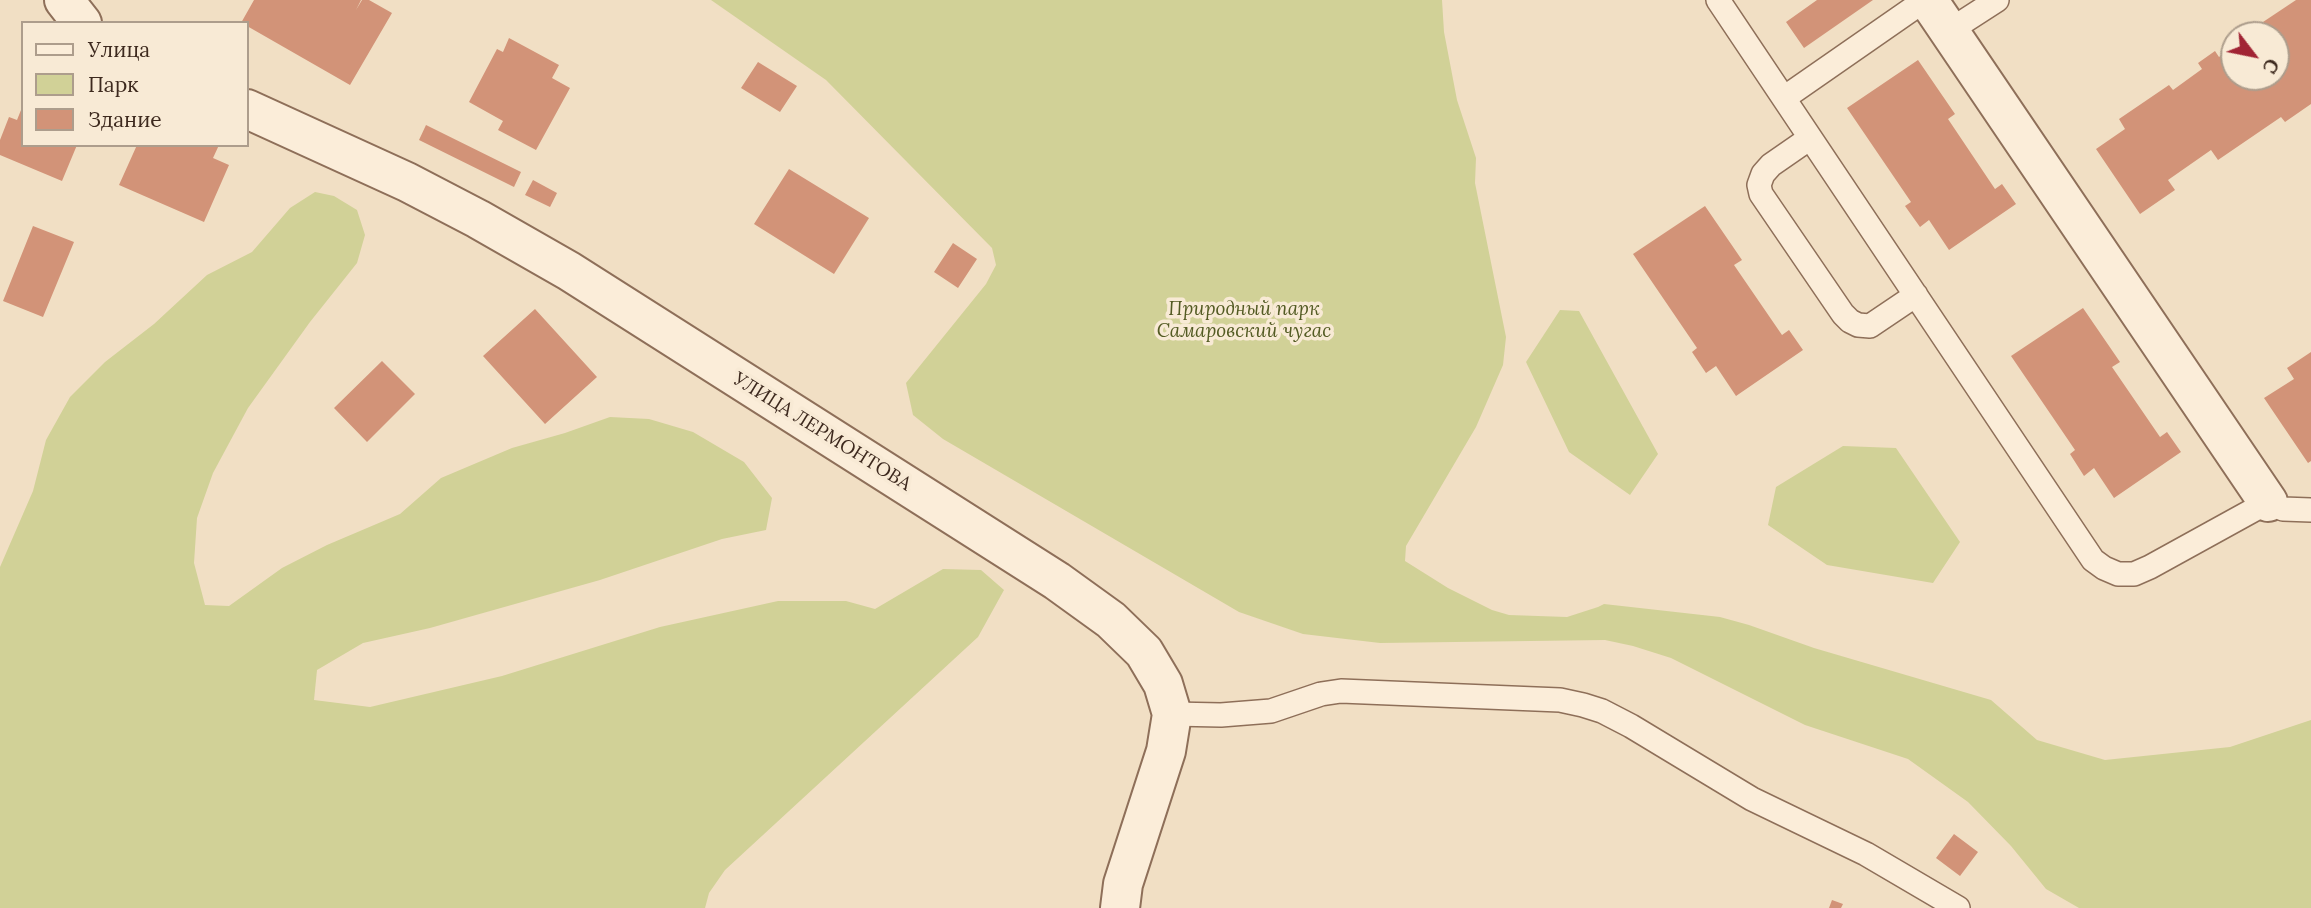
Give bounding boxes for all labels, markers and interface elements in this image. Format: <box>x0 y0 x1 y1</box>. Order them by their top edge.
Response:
legend <box>21 21 248 147</box>
north arrow <box>2220 21 2290 91</box>
text: Улица <box>88 36 150 63</box>
text: С <box>2257 54 2285 78</box>
text: Парк <box>88 71 138 98</box>
text: Здание <box>88 106 162 133</box>
park label: Природный парк Самаровский чугас <box>1157 299 1331 343</box>
street label: УЛИЦА ЛЕРМОНТОВА <box>729 368 915 496</box>

